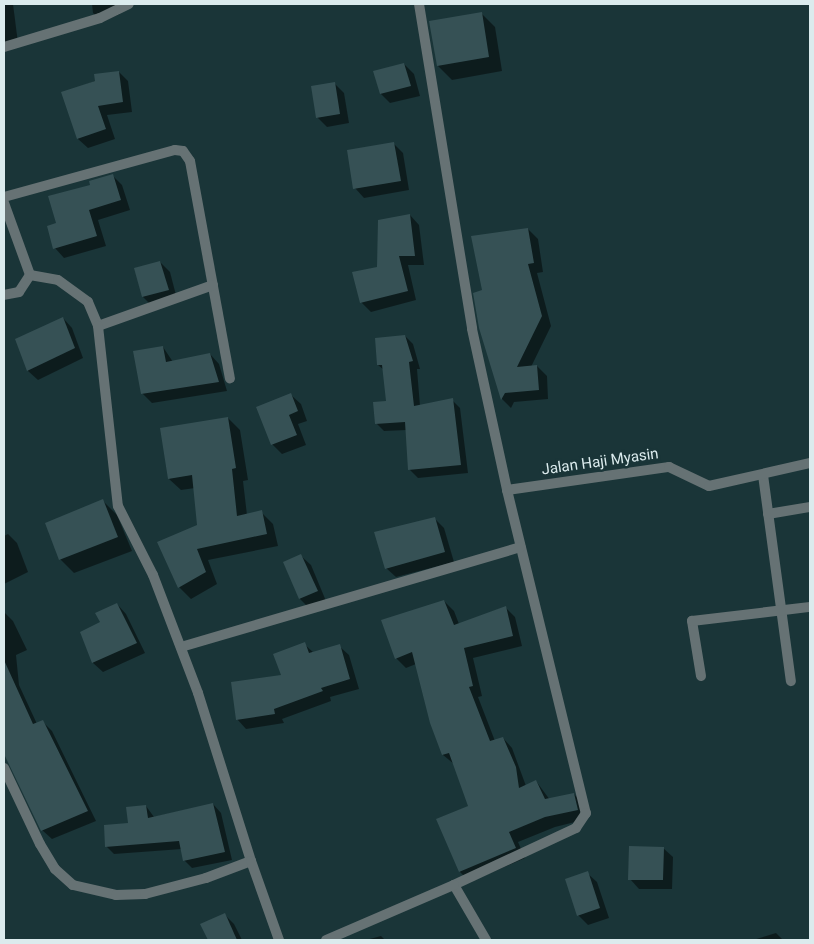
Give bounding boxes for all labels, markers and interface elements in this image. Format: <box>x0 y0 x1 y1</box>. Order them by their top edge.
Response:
street label: Jalan Haji Myasin <box>540 445 660 479</box>

